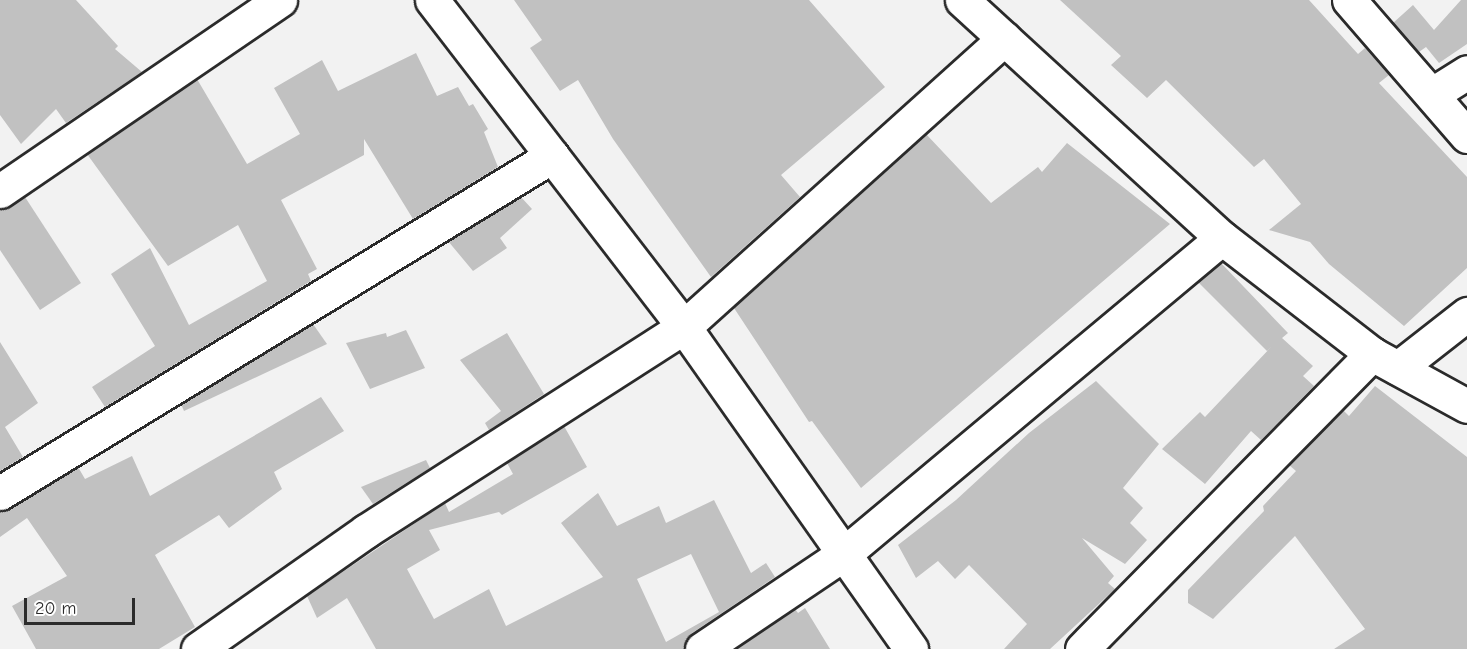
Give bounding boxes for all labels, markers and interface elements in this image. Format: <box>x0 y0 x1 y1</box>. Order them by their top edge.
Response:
scale bar <box>27 586 138 624</box>
text: 20 m <box>35 598 76 619</box>

